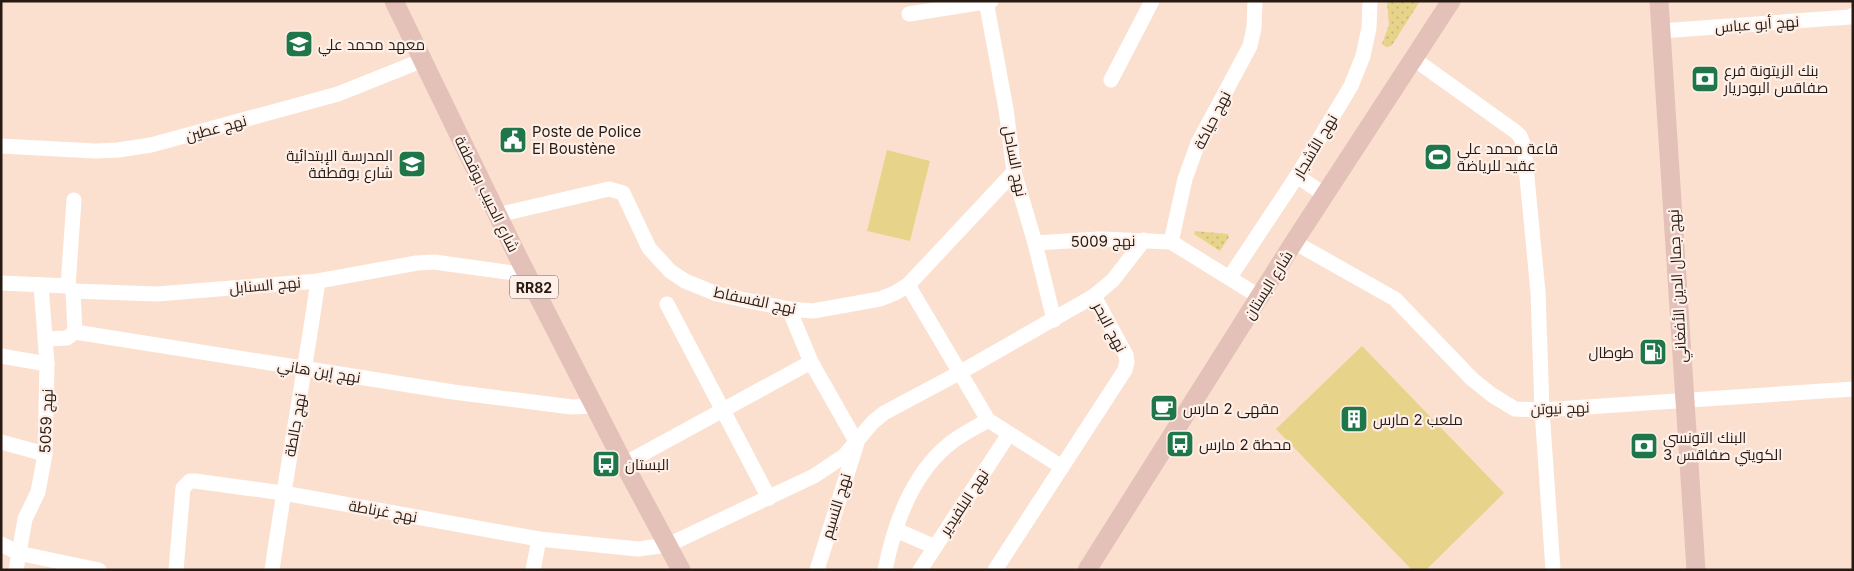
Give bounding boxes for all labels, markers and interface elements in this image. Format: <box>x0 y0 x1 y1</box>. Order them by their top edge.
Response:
street label: نهج أبو عباس <box>1714 12 1800 38</box>
school or university icon: معهد محمد علي <box>284 29 314 59</box>
place label: معهد محمد علي <box>318 35 425 57</box>
place label: بنك الزيتونة فرع صفاقس البودريار <box>1723 61 1828 98</box>
bank icon: بنك الزيتونة فرع صفاقس البودريار <box>1690 64 1720 94</box>
street label: نهج حياكة <box>1189 88 1236 153</box>
street label: نهج عطين <box>183 111 249 147</box>
street label: نهج الأشجار <box>1288 111 1343 183</box>
place label: Poste de Police El Boustène <box>532 122 641 158</box>
street label: نهج الساحل <box>997 124 1031 198</box>
public building icon: Poste de Police El Boustène <box>498 125 528 155</box>
street label: شارع الحبيب بوقطفة <box>449 133 523 256</box>
place label: قاعة محمد علي عقيد للرياضة <box>1457 139 1558 175</box>
sports icon: قاعة محمد علي عقيد للرياضة <box>1423 142 1453 172</box>
place label: المدرسة الإبتدائية شارع بوقطفة <box>286 146 393 184</box>
school or university icon: المدرسة الإبتدائية شارع بوقطفة <box>397 149 427 179</box>
street label: نهج جمال الدين الأفغاني <box>1663 209 1694 363</box>
street label: نهج 5009 <box>1070 231 1136 253</box>
street label: شارع البستان <box>1239 247 1298 324</box>
street label: نهج السنابل <box>228 272 302 300</box>
road number: RR82 <box>510 276 558 298</box>
street label: نهج الفسفاط <box>712 282 798 320</box>
street label: نهج البحر <box>1087 298 1131 356</box>
fuel station icon: طوطال <box>1638 337 1668 367</box>
place label: طوطال <box>1589 343 1634 362</box>
street label: نهج إبن هاني <box>276 355 362 390</box>
street label: نهج 5059 <box>35 388 59 454</box>
street label: نهج جالطة <box>280 392 312 459</box>
cafe icon: مقهى 2 مارس <box>1149 393 1179 423</box>
street label: نهج نيوتن <box>1530 397 1590 421</box>
place label: مقهى 2 مارس <box>1183 399 1279 419</box>
building icon: ملعب 2 مارس <box>1339 404 1369 434</box>
place label: ملعب 2 مارس <box>1373 410 1463 430</box>
place label: البنك التونسي الكويتي صفاقس 3 <box>1663 428 1782 467</box>
bus stop icon: محطة 2 مارس <box>1165 429 1195 459</box>
bank icon: البنك التونسي الكويتي صفاقس 3 <box>1629 431 1659 461</box>
place label: محطة 2 مارس <box>1199 435 1291 455</box>
bus stop icon: البستان <box>591 449 621 479</box>
place label: البستان <box>625 455 669 475</box>
street label: نهج البلفيدير <box>935 465 994 541</box>
street label: نهج النسيم <box>817 471 857 542</box>
street label: نهج غرناطة <box>347 496 419 528</box>

